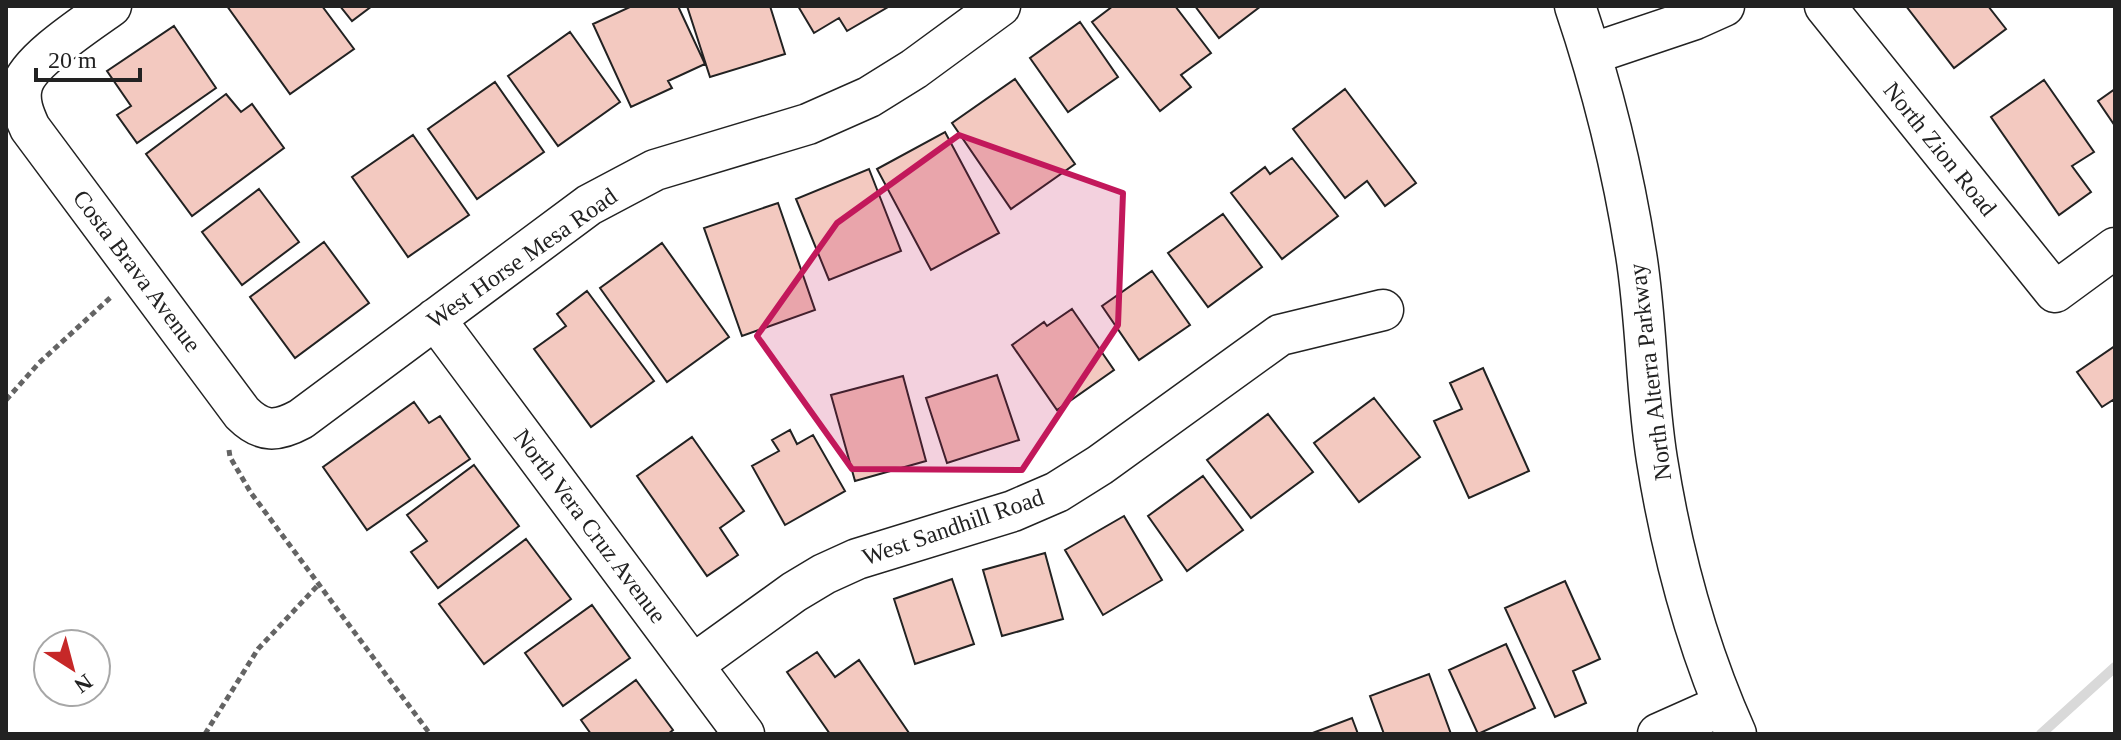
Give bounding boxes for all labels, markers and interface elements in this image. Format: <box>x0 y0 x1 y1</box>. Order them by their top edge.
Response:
scale bar <box>36 32 140 82</box>
text: 20 m <box>48 47 97 73</box>
street label: North Zion Road <box>1878 77 2002 221</box>
street label: West Horse Mesa Road <box>422 183 622 333</box>
street label: Costa Brava Avenue <box>68 185 206 357</box>
street label: North Alterra Parkway <box>1624 262 1676 482</box>
street label: North Vera Cruz Avenue <box>509 424 671 628</box>
street label: West Sandhill Road <box>859 484 1047 570</box>
north arrow <box>32 628 112 708</box>
text: N <box>70 669 97 699</box>

